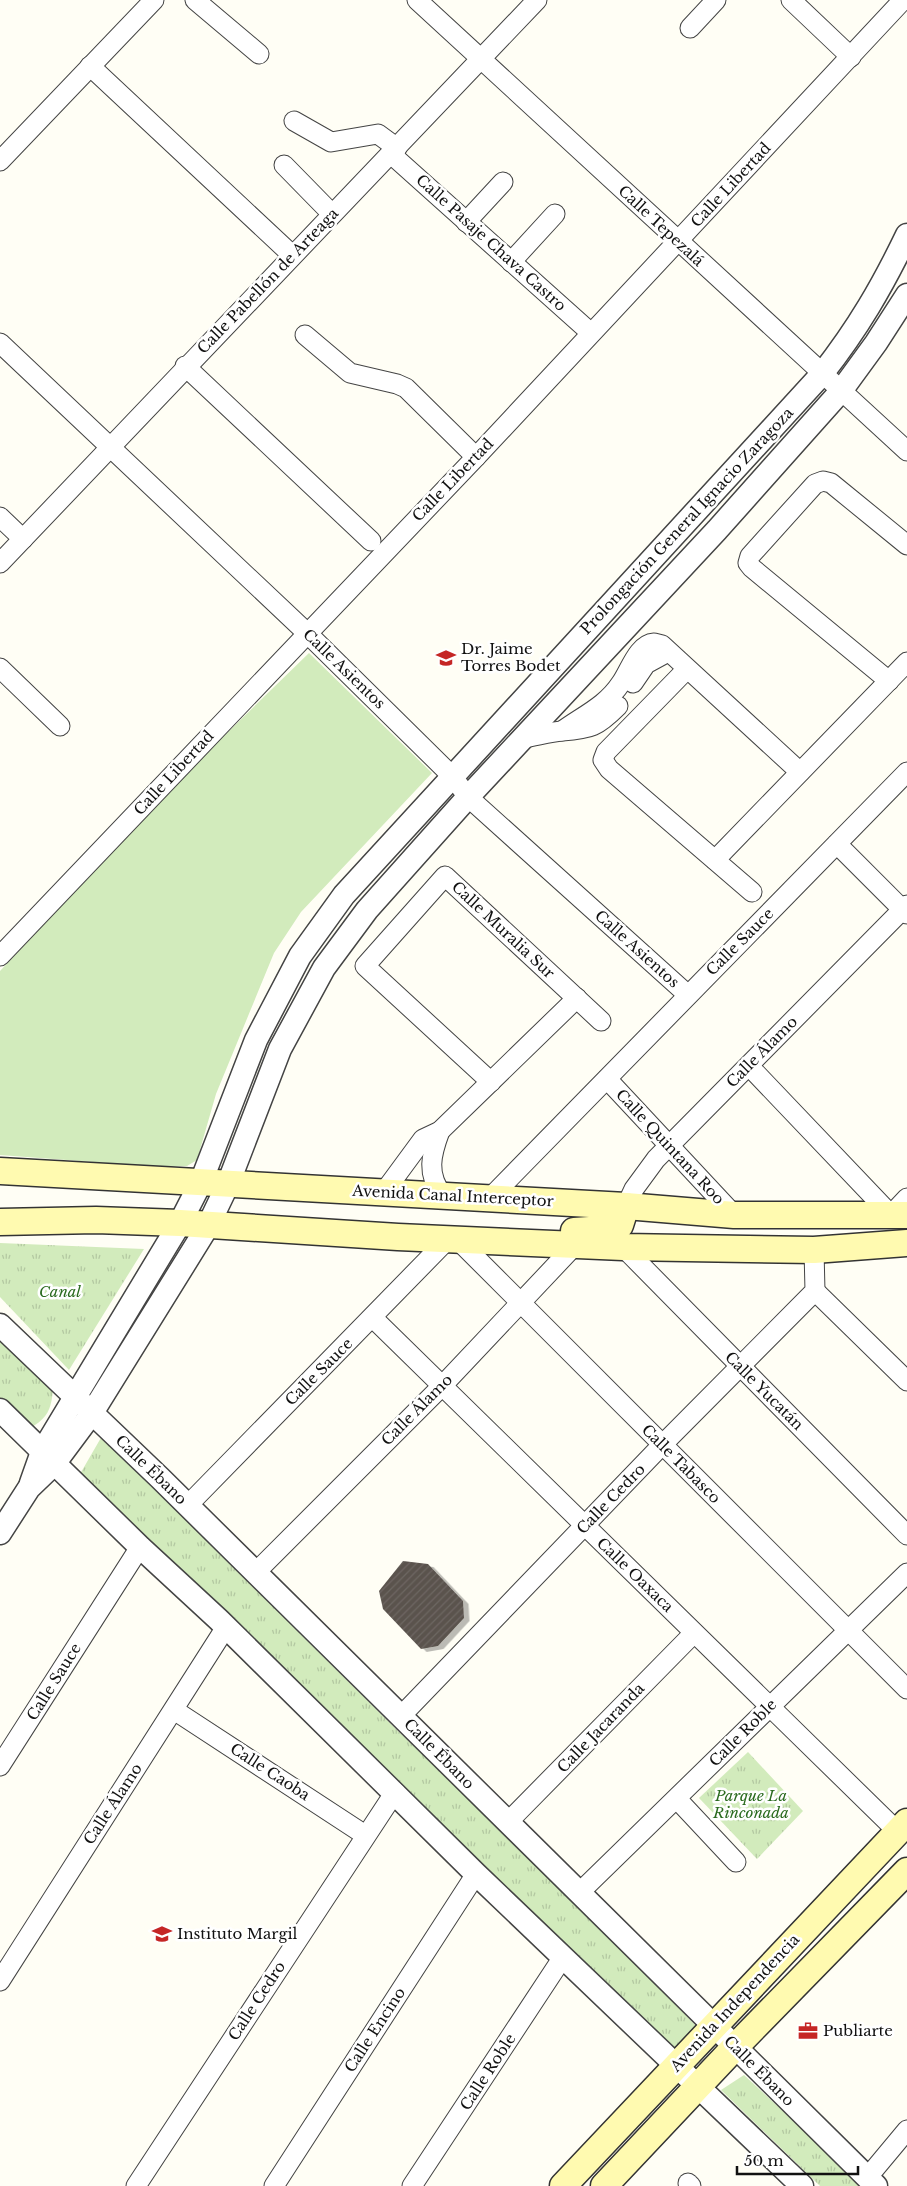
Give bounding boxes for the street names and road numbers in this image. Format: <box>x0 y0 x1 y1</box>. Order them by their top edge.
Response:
street label: Calle Libertad <box>687 138 775 231</box>
street label: Calle Pasaje Chava Castro <box>412 170 570 315</box>
street label: Calle Tepezalá <box>615 181 709 271</box>
street label: Calle Pabellón de Arteaga <box>193 203 343 357</box>
street label: Prolongación General Ignacio Zaragoza <box>576 403 798 638</box>
street label: Calle Libertad <box>408 434 497 525</box>
street label: Calle Asientos <box>299 625 390 713</box>
street label: Calle Libertad <box>130 726 218 819</box>
street label: Calle Muralia Sur <box>448 877 559 983</box>
street label: Calle Sauce <box>702 904 777 979</box>
street label: Calle Asientos <box>591 906 684 992</box>
street label: Calle Álamo <box>722 1012 801 1091</box>
street label: Calle Quintana Roo <box>612 1085 729 1208</box>
street label: Avenida Canal Interceptor <box>351 1181 555 1210</box>
street label: Calle Sauce <box>281 1334 356 1409</box>
street label: Calle Yucatán <box>721 1347 808 1434</box>
street label: Calle Álamo <box>377 1370 456 1449</box>
street label: Calle Tabasco <box>638 1420 725 1507</box>
street label: Calle Ébano <box>112 1431 191 1509</box>
street label: Calle Cedro <box>572 1459 649 1538</box>
street label: Calle Oaxaca <box>593 1533 678 1616</box>
street label: Calle Sauce <box>22 1640 85 1724</box>
street label: Calle Jacaranda <box>553 1678 649 1776</box>
street label: Calle Roble <box>705 1695 780 1770</box>
street label: Calle Ébano <box>400 1714 479 1793</box>
street label: Calle Caoba <box>227 1739 314 1805</box>
street label: Calle Álamo <box>79 1759 146 1848</box>
street label: Avenida Independencia <box>665 1929 804 2076</box>
street label: Calle Cedro <box>224 1957 289 2044</box>
street label: Calle Encino <box>340 1984 409 2076</box>
street label: Calle Roble <box>456 2030 519 2114</box>
street label: Calle Ébano <box>720 2031 799 2110</box>

